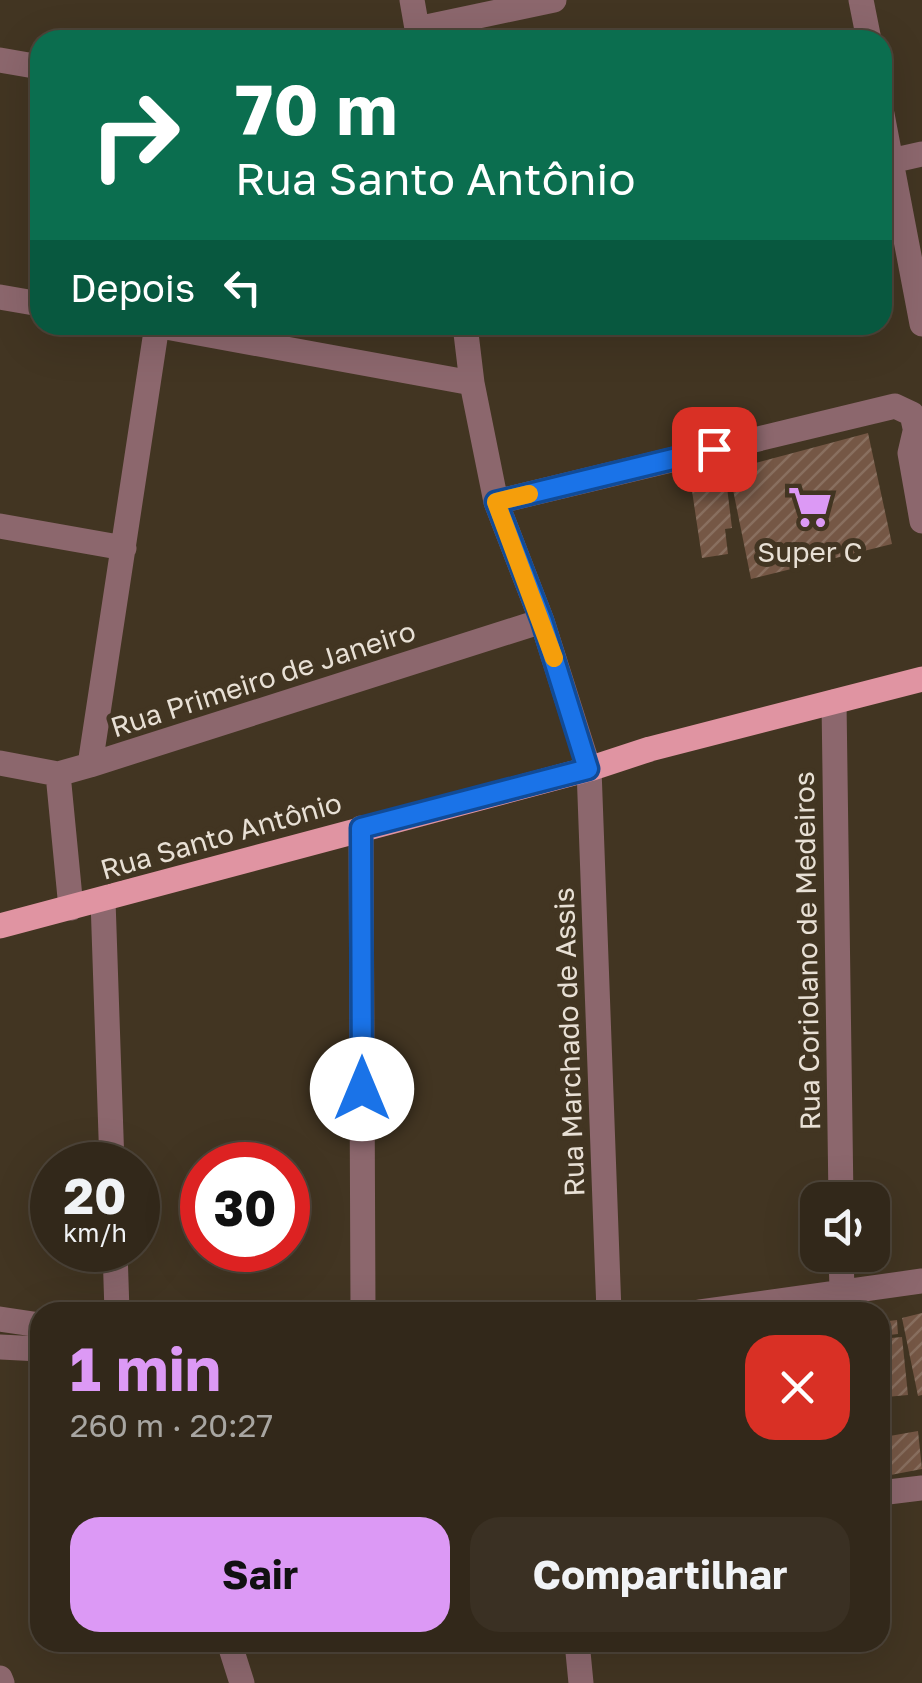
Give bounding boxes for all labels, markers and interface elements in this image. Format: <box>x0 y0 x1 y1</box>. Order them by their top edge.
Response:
text: 70 m <box>235 66 397 150</box>
icon: right <box>70 70 200 200</box>
text: Rua Santo Antônio <box>235 151 635 205</box>
icon: left <box>215 260 270 315</box>
text: Depois <box>70 265 195 310</box>
pin <box>672 407 757 492</box>
icon: arrive <box>687 422 742 477</box>
supermarket icon: Super C <box>786 483 834 531</box>
place label: Super C <box>757 535 863 568</box>
street label: Rua Primeiro de Janeiro <box>106 614 419 743</box>
street label: Rua Coriolano de Medeiros <box>787 771 826 1131</box>
street label: Rua Santo Antônio <box>97 785 345 886</box>
street label: Rua Marchado de Assis <box>547 887 590 1197</box>
position arrow <box>310 1037 414 1141</box>
speed limit sign: 30 <box>180 1142 310 1272</box>
text: 20 <box>63 1165 126 1225</box>
map controls <box>800 1182 890 1272</box>
button: sound <box>800 1182 890 1272</box>
text: km/h <box>63 1217 127 1248</box>
text: 1 min <box>70 1332 221 1404</box>
button: close <box>745 1335 850 1440</box>
text: 260 m · 20:27 <box>70 1406 273 1444</box>
button: Sair <box>70 1517 450 1632</box>
button: Compartilhar <box>470 1517 850 1632</box>

